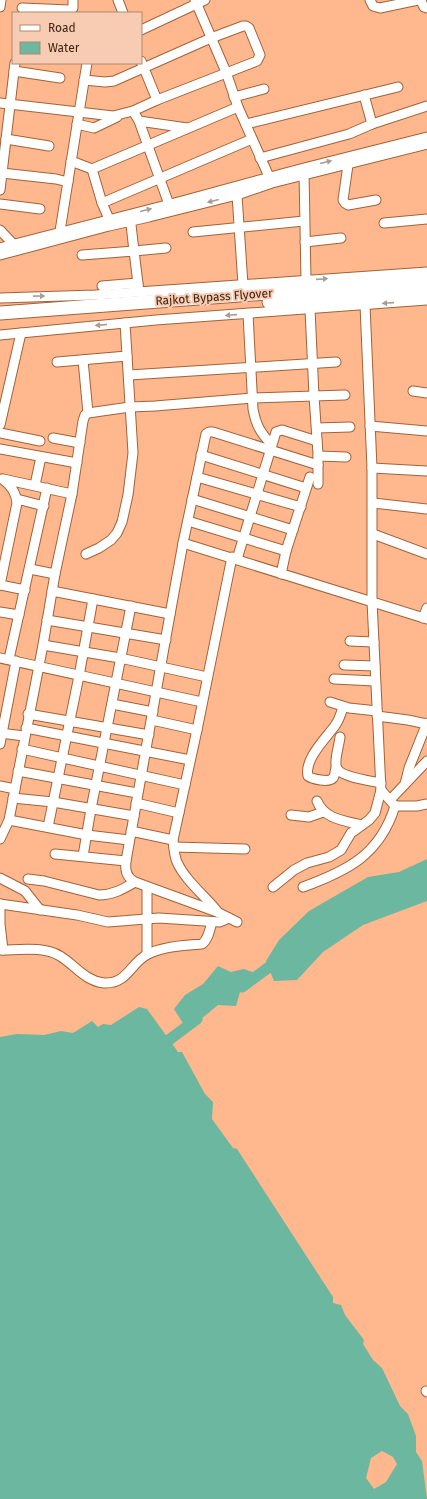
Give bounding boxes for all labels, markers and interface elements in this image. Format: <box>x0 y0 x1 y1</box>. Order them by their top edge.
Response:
legend <box>12 12 142 64</box>
text: Road <box>48 21 76 35</box>
text: Water <box>48 41 80 55</box>
one-way arrow <box>320 159 332 165</box>
one-way arrow <box>207 198 220 204</box>
one-way arrow <box>140 207 152 213</box>
one-way arrow <box>316 276 328 283</box>
street label: Rajkot Bypass Flyover <box>155 286 273 308</box>
one-way arrow <box>33 293 45 300</box>
one-way arrow <box>382 300 394 307</box>
one-way arrow <box>225 311 237 318</box>
one-way arrow <box>95 322 107 329</box>

